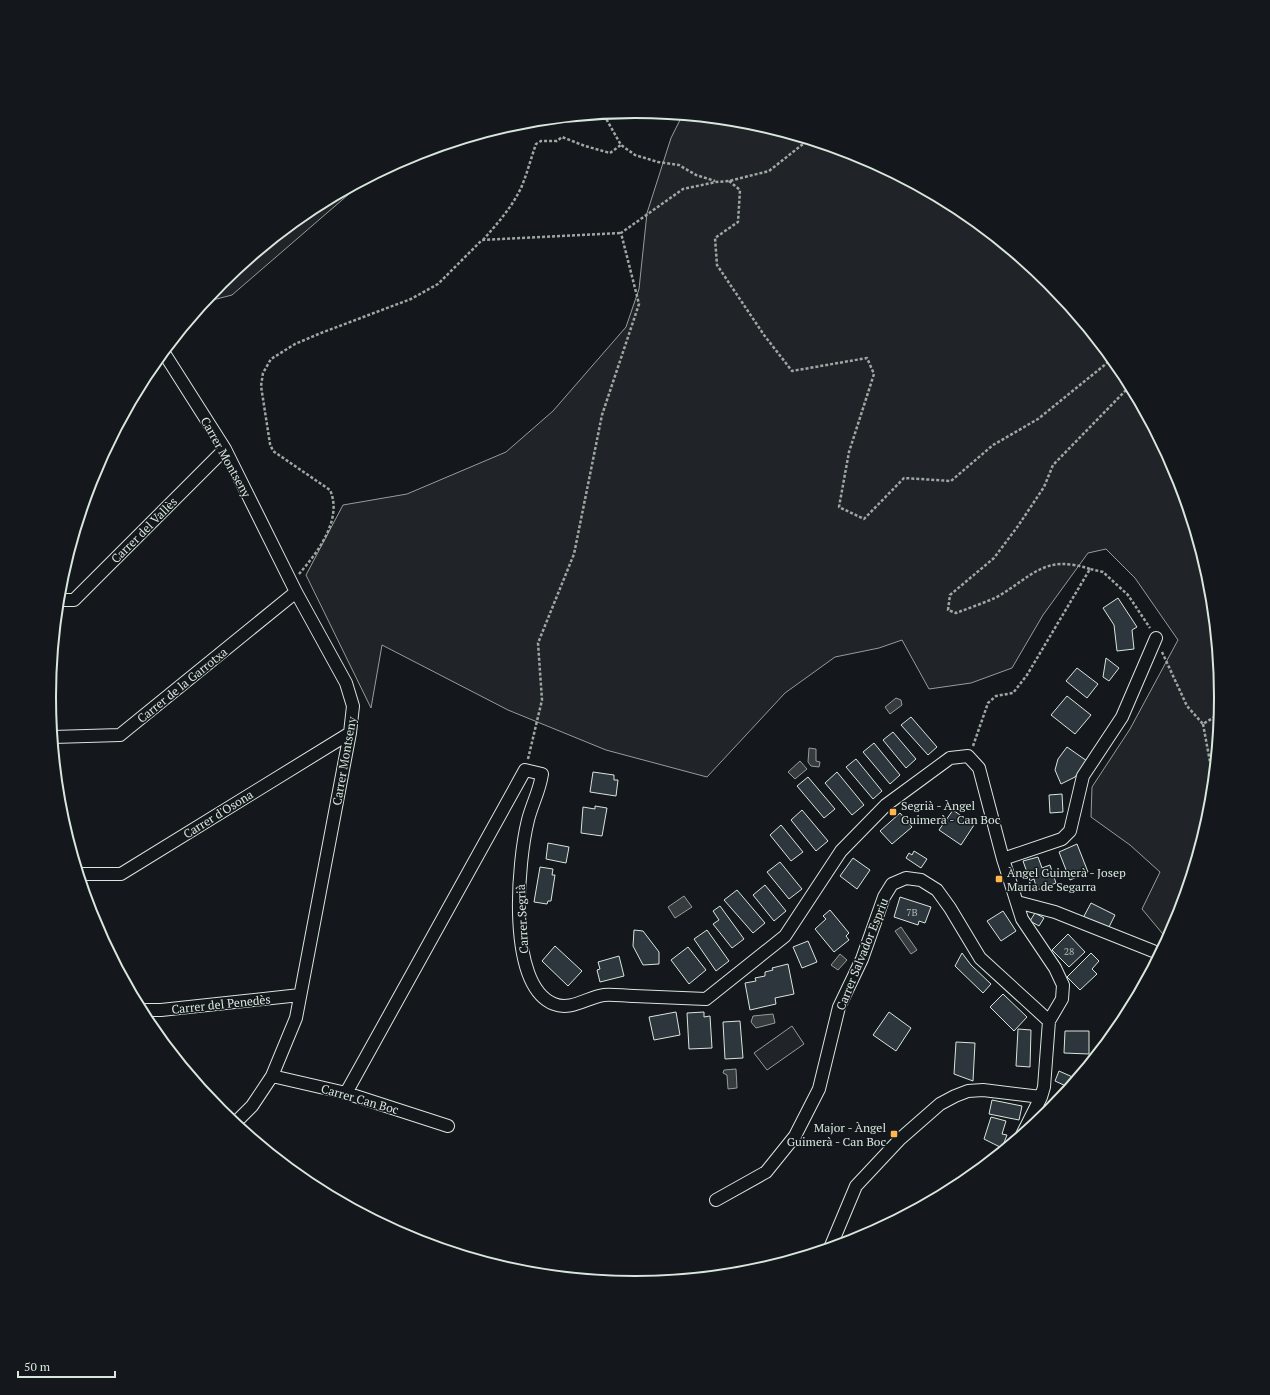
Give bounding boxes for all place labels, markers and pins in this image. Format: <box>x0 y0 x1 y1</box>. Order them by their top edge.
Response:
place label: Segrià - Àngel Guimerà - Can Boc <box>901 798 1001 827</box>
marker: Segrià - Àngel Guimerà - Can Boc <box>888 807 898 817</box>
place label: Àngel Guimerà - Josep Maria de Segarra <box>1007 865 1126 894</box>
marker: Àngel Guimerà - Josep Maria de Segarra <box>994 874 1004 884</box>
place label: Major - Àngel Guimerà - Can Boc <box>787 1120 886 1149</box>
marker: Major - Àngel Guimerà - Can Boc <box>889 1129 899 1139</box>

